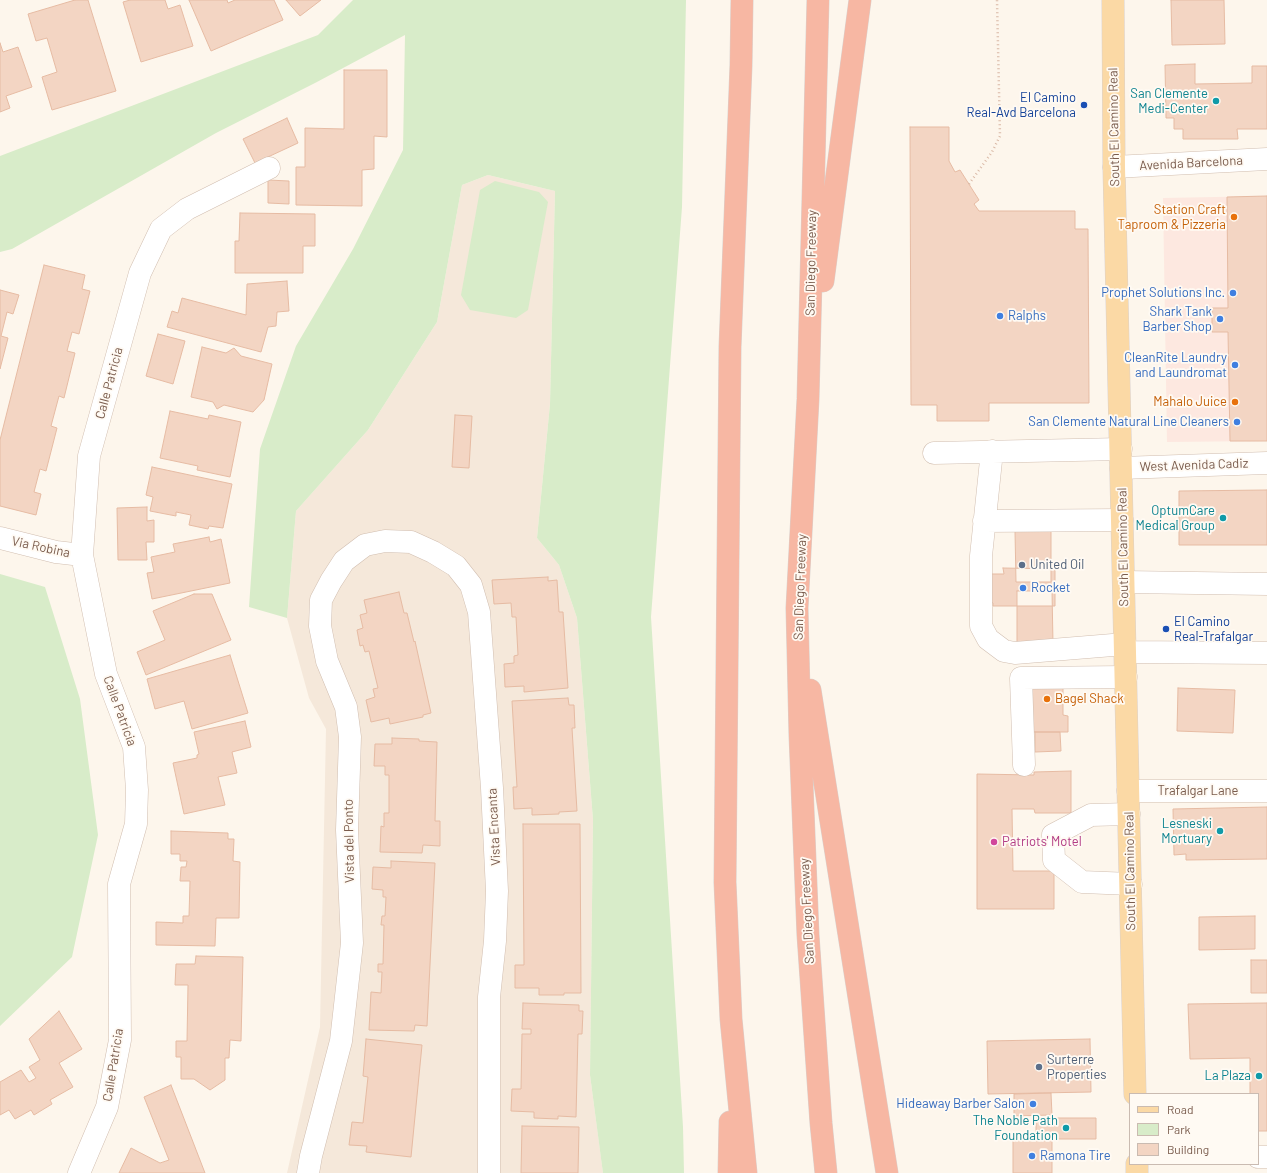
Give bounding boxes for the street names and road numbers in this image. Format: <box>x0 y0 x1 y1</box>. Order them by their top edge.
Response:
street label: South El Camino Real <box>1105 67 1123 187</box>
street label: Avenida Barcelona <box>1139 152 1243 174</box>
street label: San Diego Freeway <box>802 210 820 316</box>
street label: Calle Patricia <box>92 345 126 421</box>
street label: West Avenida Cadiz <box>1139 455 1249 475</box>
street label: South El Camino Real <box>1114 487 1132 607</box>
street label: Via Robina <box>10 533 72 561</box>
street label: San Diego Freeway <box>790 534 810 640</box>
street label: Calle Patricia <box>100 674 140 748</box>
street label: Trafalgar Lane <box>1158 783 1238 799</box>
street label: Vista Encanta <box>484 788 504 866</box>
street label: Vista del Ponto <box>340 799 358 883</box>
street label: South El Camino Real <box>1121 811 1139 931</box>
street label: San Diego Freeway <box>796 858 818 964</box>
street label: Calle Patricia <box>100 1027 126 1103</box>

